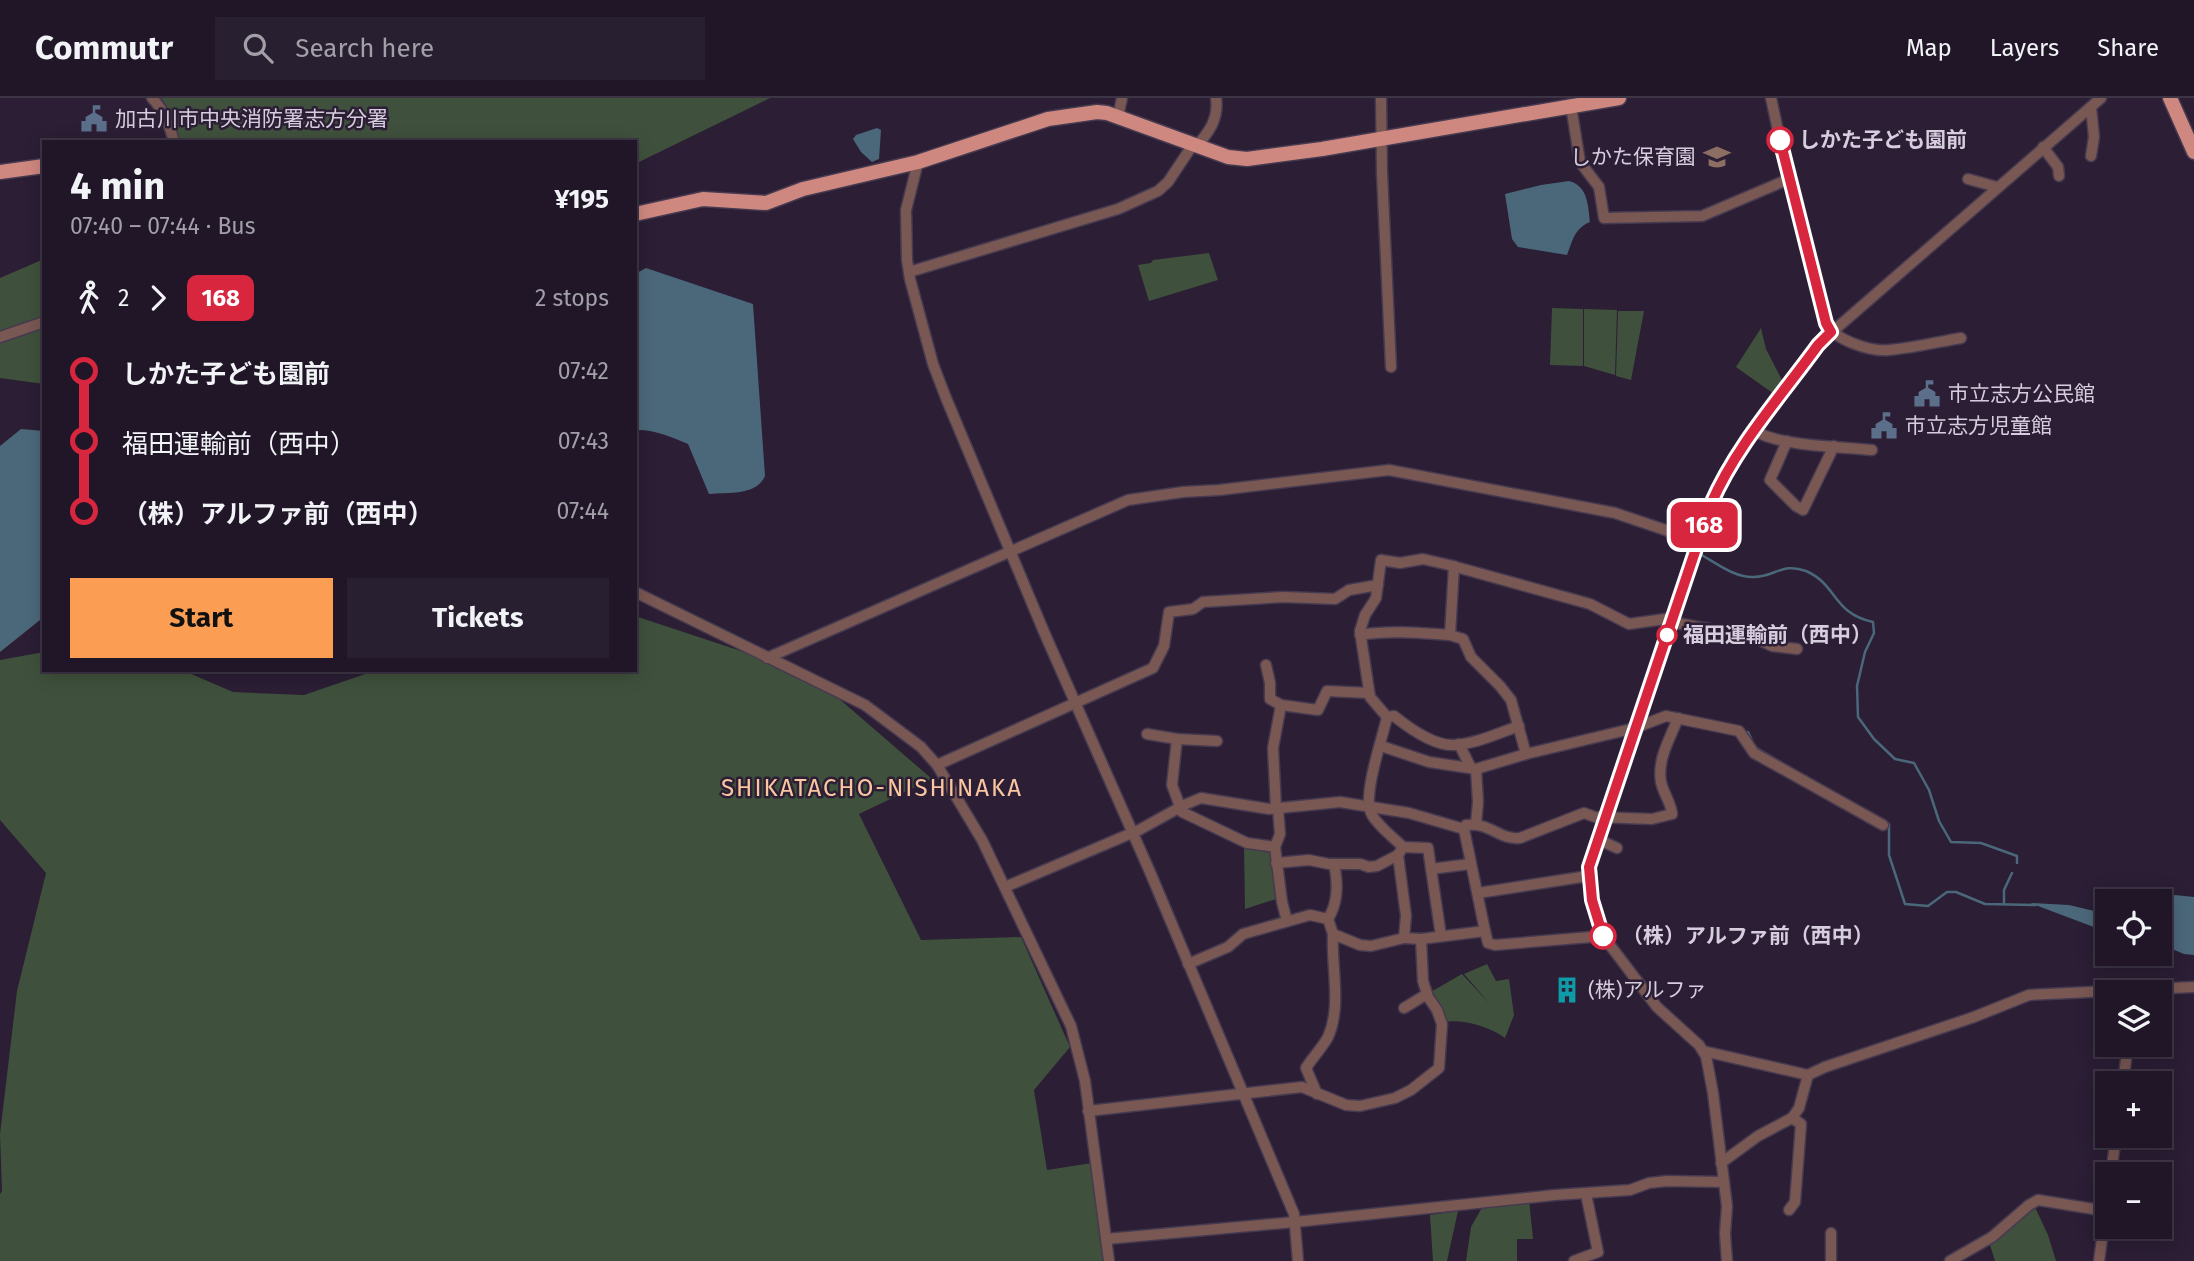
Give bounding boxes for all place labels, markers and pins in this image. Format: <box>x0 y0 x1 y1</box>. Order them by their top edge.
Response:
public building icon: 加古川市中央消防署志方分署 <box>79 104 109 134</box>
place label: 加古川市中央消防署志方分署 <box>115 106 388 132</box>
marker: しかた子ども園前 <box>1767 127 1793 153</box>
place label: しかた子ども園前 <box>1799 127 1967 153</box>
school or university icon: しかた保育園 <box>1702 142 1732 172</box>
place label: しかた保育園 <box>1570 144 1696 170</box>
public building icon: 市立志方公民館 <box>1912 379 1942 409</box>
place label: 市立志方公民館 <box>1948 381 2095 407</box>
public building icon: 市立志方児童館 <box>1869 411 1899 441</box>
place label: 市立志方児童館 <box>1905 413 2052 439</box>
place label: 福田運輸前（西中） <box>1683 622 1872 648</box>
marker: 福田運輸前（西中） <box>1657 625 1677 645</box>
marker: （株）アルファ前（西中） <box>1590 923 1616 949</box>
place label: （株）アルファ前（西中） <box>1622 923 1874 949</box>
building icon: (株)アルファ <box>1552 975 1582 1005</box>
place label: (株)アルファ <box>1588 977 1706 1003</box>

